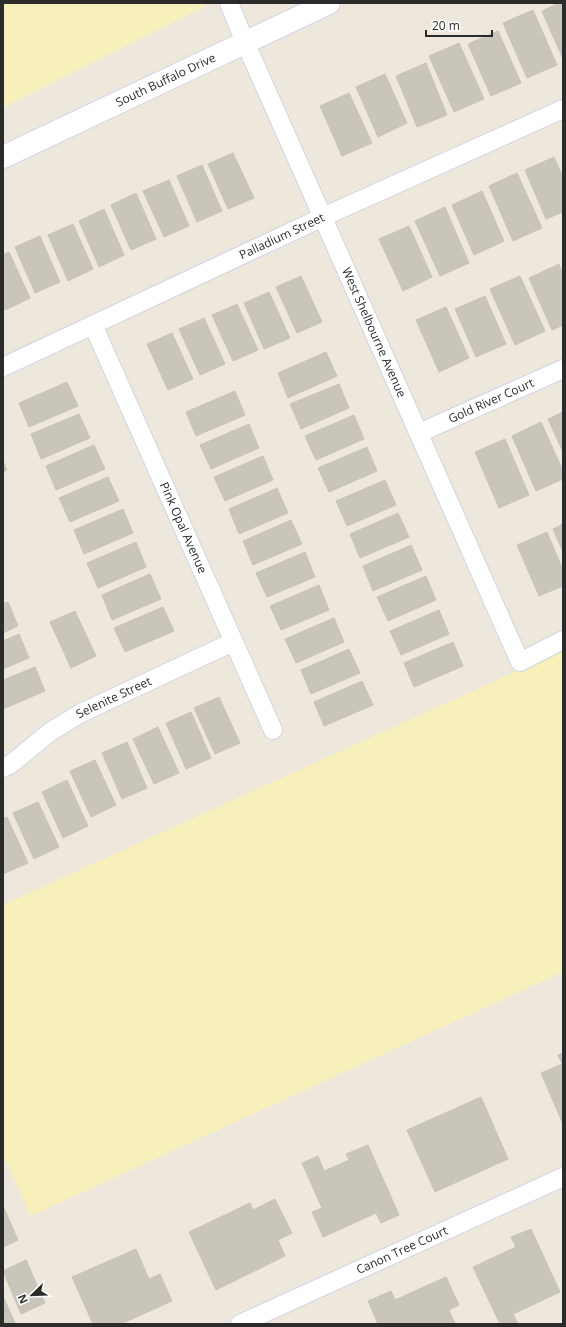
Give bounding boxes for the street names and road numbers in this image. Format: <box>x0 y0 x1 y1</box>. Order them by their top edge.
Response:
street label: South Buffalo Drive <box>113 49 218 111</box>
street label: Palladium Street <box>236 209 327 263</box>
street label: West Shelbourne Avenue <box>338 265 411 400</box>
street label: Gold River Court <box>446 374 536 427</box>
street label: Pink Opal Avenue <box>156 479 211 576</box>
street label: Selenite Street <box>73 672 154 722</box>
street label: Canon Tree Court <box>353 1222 450 1278</box>

